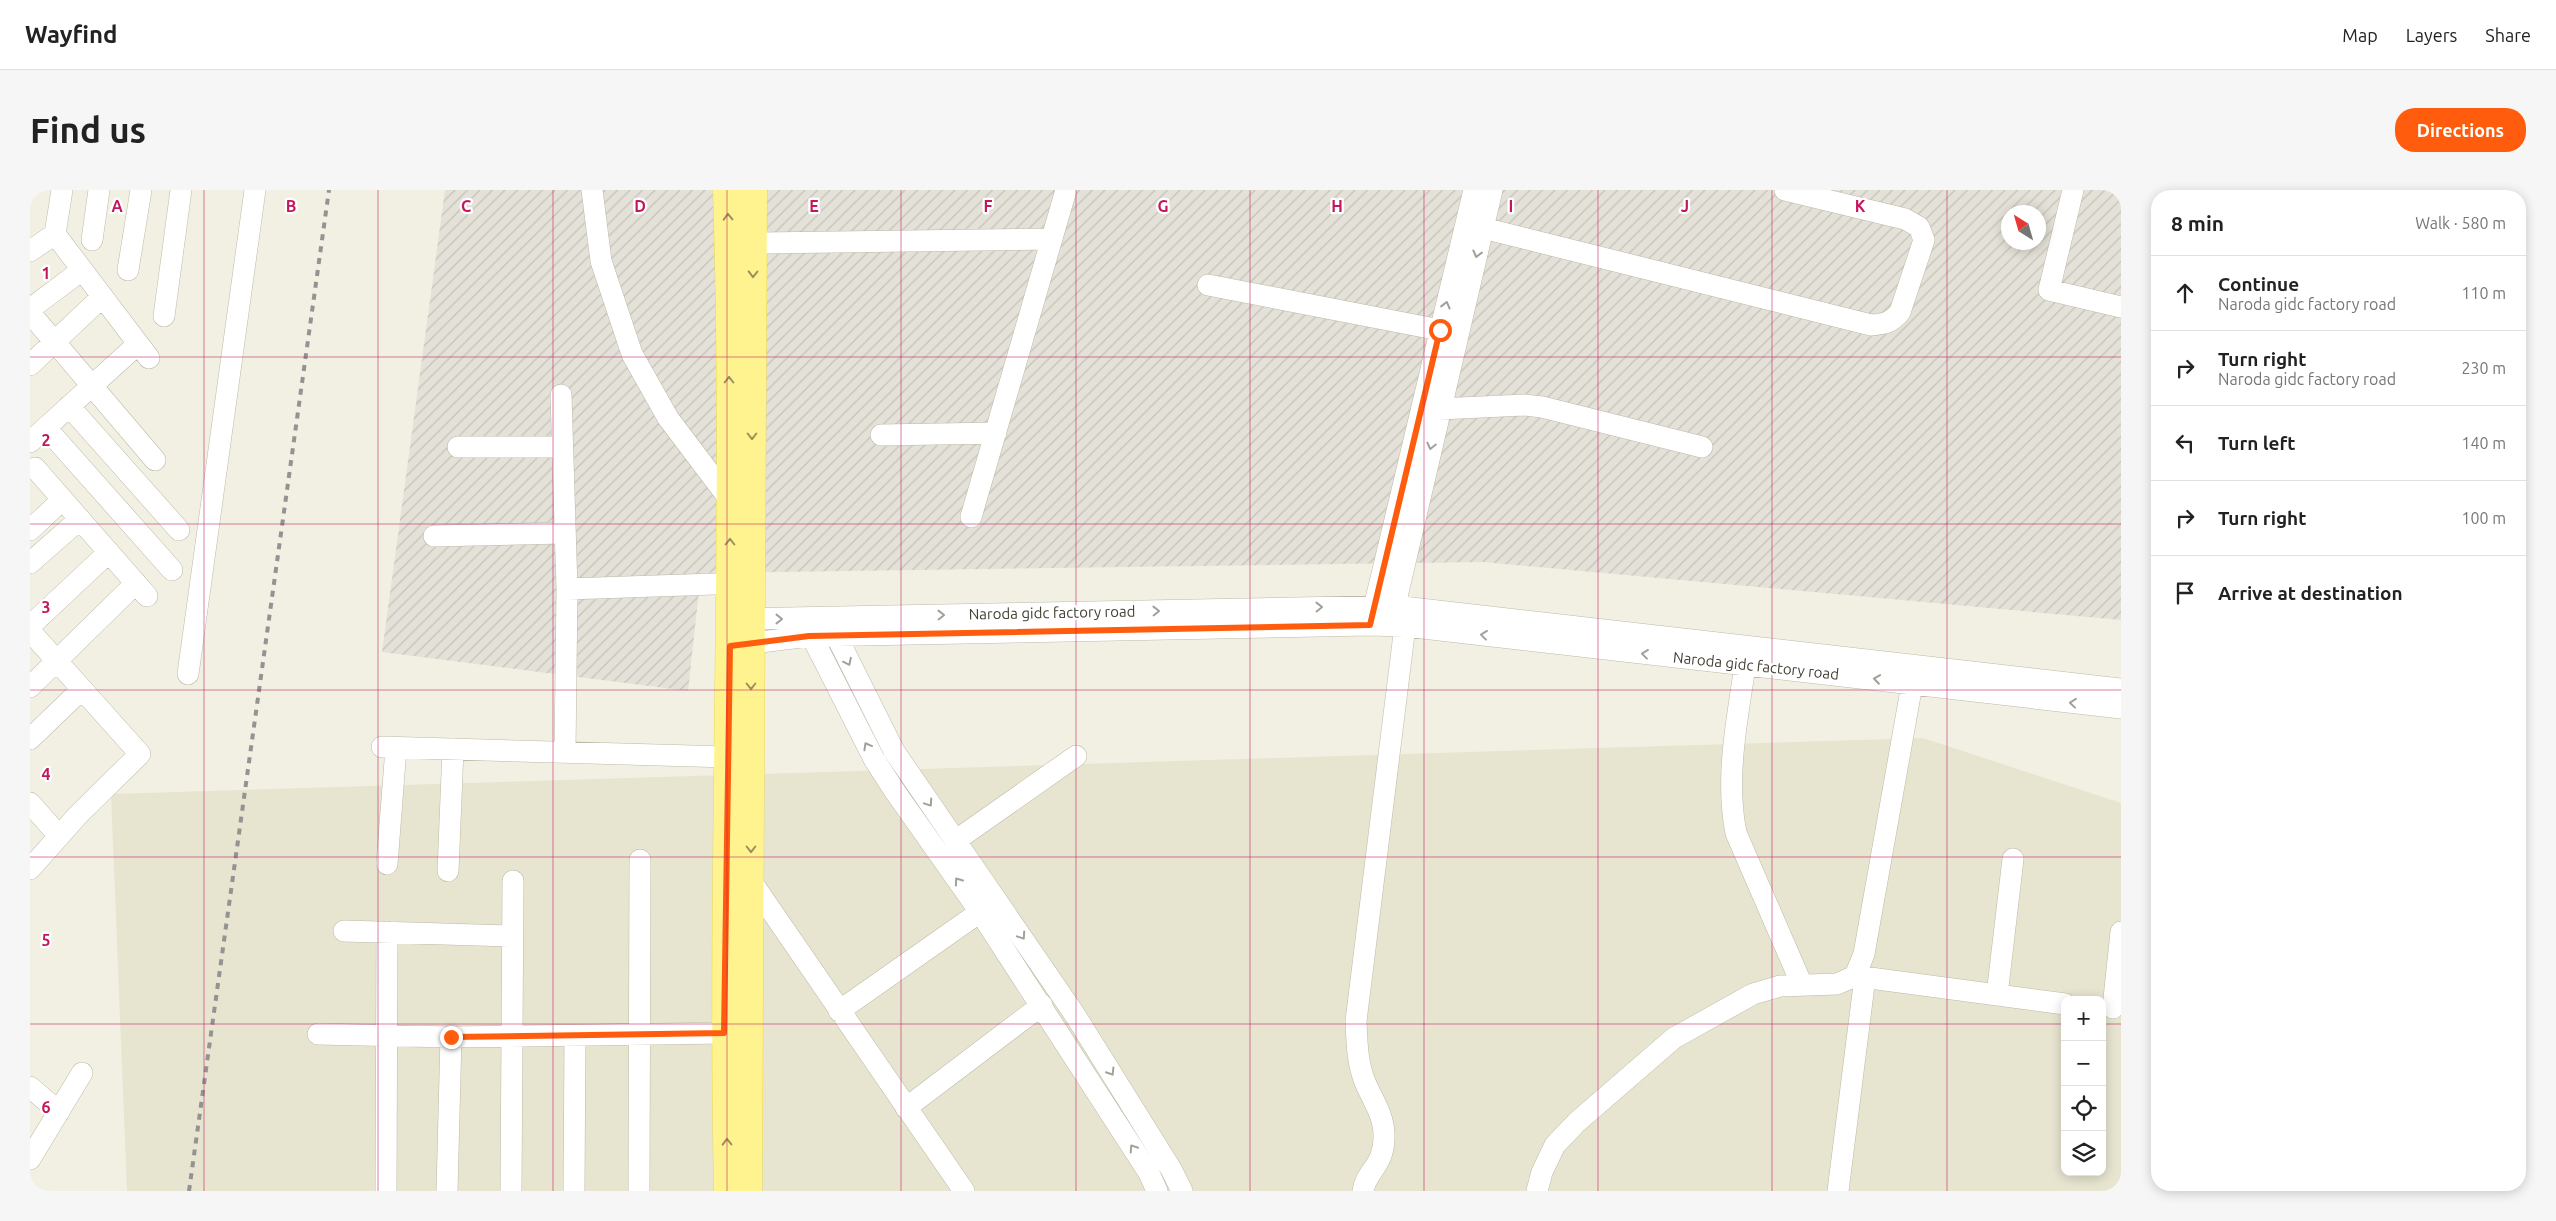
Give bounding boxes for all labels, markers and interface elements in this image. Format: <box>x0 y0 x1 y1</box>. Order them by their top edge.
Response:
text: Wayfind <box>25 21 117 48</box>
text: Map <box>2342 25 2378 45</box>
text: Layers <box>2406 25 2457 45</box>
text: Share <box>2485 25 2531 45</box>
button: Directions <box>2395 108 2526 152</box>
text: Find us <box>30 110 146 150</box>
text: A <box>111 197 123 215</box>
text: B <box>286 197 296 215</box>
text: C <box>461 197 471 215</box>
text: D <box>634 197 646 215</box>
text: E <box>809 197 819 215</box>
text: F <box>984 197 993 215</box>
text: G <box>1157 197 1169 215</box>
text: H <box>1331 197 1343 215</box>
text: I <box>1509 197 1513 215</box>
text: J <box>1681 197 1689 215</box>
text: K <box>1855 197 1866 215</box>
north arrow <box>2001 205 2046 250</box>
text: 8 min <box>2171 211 2224 235</box>
one-way arrow <box>723 213 733 221</box>
text: Walk · 580 m <box>2415 214 2506 232</box>
one-way arrow <box>1472 250 1483 259</box>
text: 1 <box>41 264 51 282</box>
one-way arrow <box>748 270 759 278</box>
text: Continue <box>2218 273 2299 295</box>
icon: ahead <box>2171 279 2199 307</box>
text: 110 m <box>2461 284 2506 302</box>
text: Naroda gidc factory road <box>2218 295 2396 313</box>
one-way arrow <box>1440 300 1451 309</box>
route start <box>1429 319 1452 342</box>
text: Turn right <box>2218 348 2306 370</box>
icon: right <box>2171 354 2199 382</box>
text: 230 m <box>2461 359 2506 377</box>
text: Naroda gidc factory road <box>2218 370 2396 388</box>
one-way arrow <box>724 376 734 384</box>
icon: left <box>2171 429 2199 457</box>
text: 2 <box>41 431 51 449</box>
one-way arrow <box>747 432 757 440</box>
text: Turn left <box>2218 432 2296 454</box>
text: 140 m <box>2461 434 2506 452</box>
one-way arrow <box>1426 442 1437 451</box>
icon: right <box>2171 504 2199 532</box>
text: Turn right <box>2218 507 2306 529</box>
text: 100 m <box>2461 509 2506 527</box>
one-way arrow <box>725 538 735 546</box>
icon: arrive <box>2171 579 2199 607</box>
text: Arrive at destination <box>2218 582 2403 604</box>
text: 3 <box>41 598 51 616</box>
one-way arrow <box>1315 602 1323 612</box>
street label: Naroda gidc factory road <box>968 603 1136 622</box>
one-way arrow <box>1152 605 1160 616</box>
one-way arrow <box>937 610 945 621</box>
one-way arrow <box>775 614 783 624</box>
one-way arrow <box>1480 630 1488 641</box>
street label: Naroda gidc factory road <box>1672 648 1840 683</box>
one-way arrow <box>1641 649 1649 660</box>
one-way arrow <box>842 657 853 666</box>
one-way arrow <box>1872 674 1880 685</box>
one-way arrow <box>746 682 756 690</box>
one-way arrow <box>2068 698 2076 709</box>
one-way arrow <box>863 743 873 752</box>
text: 4 <box>41 765 51 783</box>
one-way arrow <box>923 797 932 807</box>
one-way arrow <box>746 845 756 853</box>
one-way arrow <box>955 877 964 887</box>
text: 5 <box>41 931 51 949</box>
one-way arrow <box>1016 931 1025 940</box>
map controls <box>2061 996 2106 1176</box>
button: + <box>2061 996 2106 1041</box>
route end <box>440 1026 463 1049</box>
button: − <box>2061 1041 2106 1086</box>
one-way arrow <box>1105 1067 1114 1076</box>
button: locate <box>2061 1086 2106 1131</box>
text: 6 <box>41 1098 51 1116</box>
button: layers <box>2061 1131 2106 1176</box>
one-way arrow <box>722 1138 732 1146</box>
one-way arrow <box>1130 1145 1140 1154</box>

